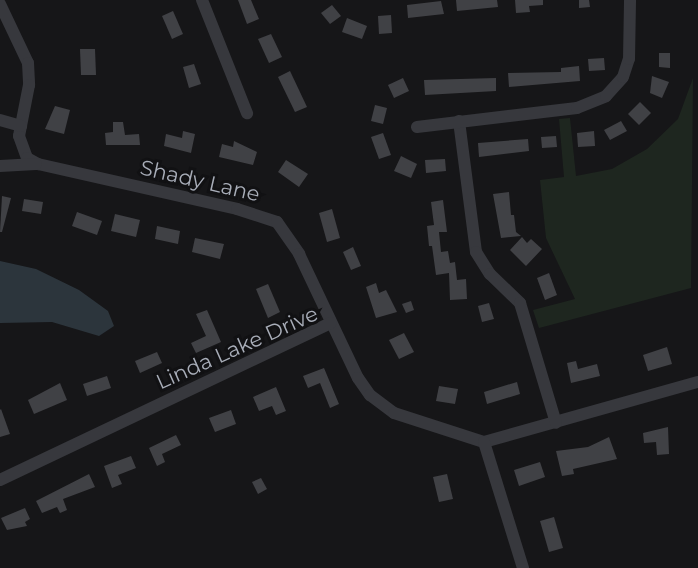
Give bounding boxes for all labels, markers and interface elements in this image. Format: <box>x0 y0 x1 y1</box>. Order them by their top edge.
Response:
street label: Shady Lane <box>138 155 262 207</box>
street label: Linda Lake Drive <box>152 301 322 395</box>

